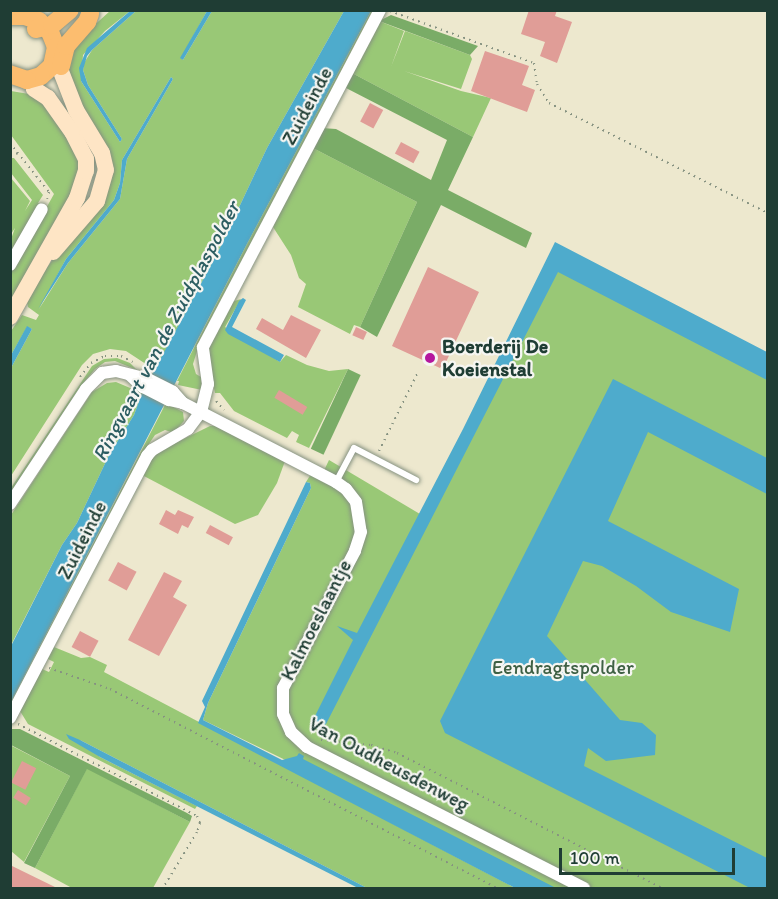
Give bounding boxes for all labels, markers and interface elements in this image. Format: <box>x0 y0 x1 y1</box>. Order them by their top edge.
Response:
street label: Zuideinde <box>277 63 337 149</box>
water label: Ringvaart van de Zuidplaspolder <box>87 198 245 464</box>
place label: Boerderij De Koeienstal <box>442 334 548 381</box>
marker: Boerderij De Koeienstal <box>423 351 437 365</box>
street label: Zuideinde <box>52 497 112 583</box>
street label: Kalmoeslaantje <box>275 556 357 684</box>
park label: Eendragtspolder <box>492 655 634 679</box>
street label: Van Oudheusdenweg <box>305 712 473 816</box>
scale bar <box>562 836 738 874</box>
text: 100 m <box>570 847 620 869</box>

